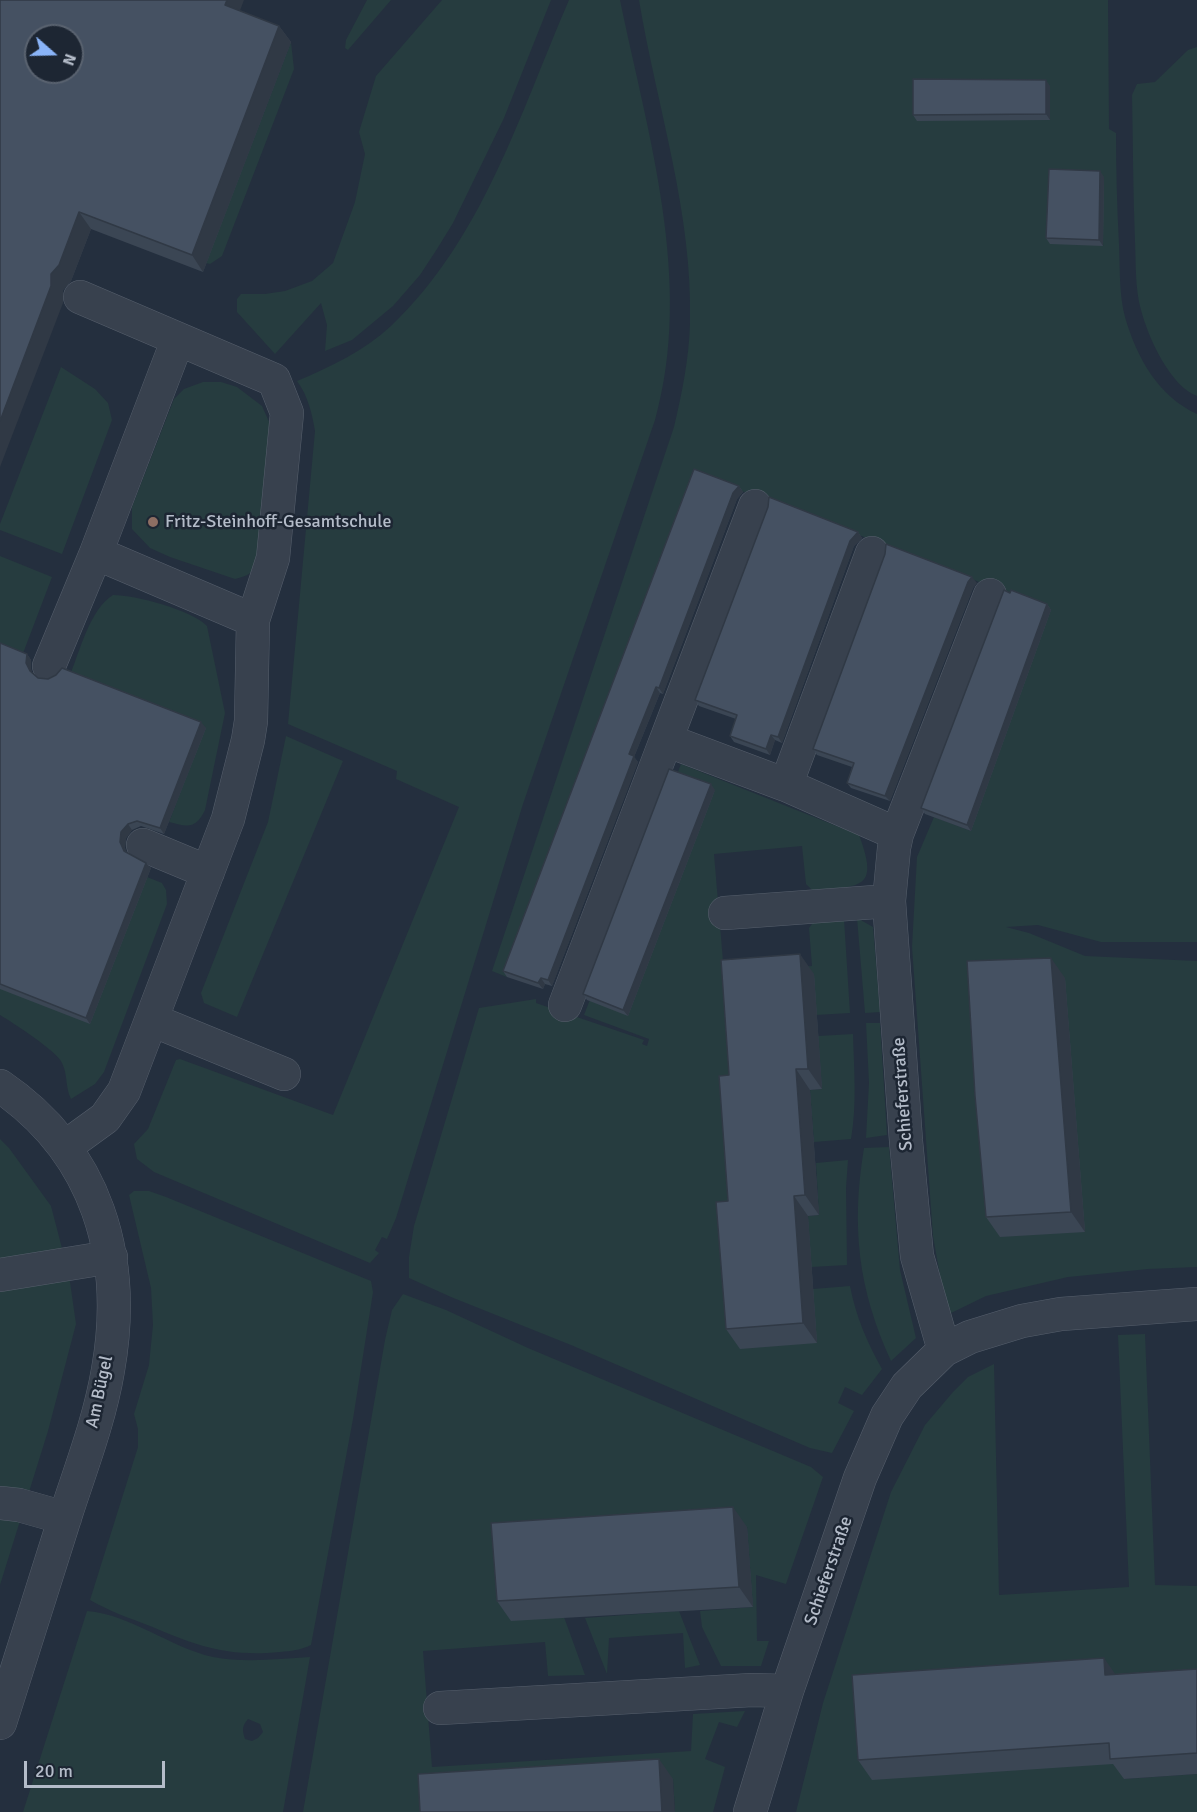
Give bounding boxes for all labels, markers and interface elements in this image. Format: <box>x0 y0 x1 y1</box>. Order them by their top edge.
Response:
north arrow <box>24 24 84 84</box>
text: N <box>58 51 80 68</box>
place label: Fritz-Steinhoff-Gesamtschule <box>165 511 391 533</box>
marker: Fritz-Steinhoff-Gesamtschule <box>146 515 160 529</box>
street label: Schieferstraße <box>888 1037 918 1151</box>
street label: Am Bügel <box>82 1354 118 1430</box>
street label: Schieferstraße <box>800 1514 858 1628</box>
scale bar <box>27 1749 168 1787</box>
text: 20 m <box>35 1760 73 1782</box>

